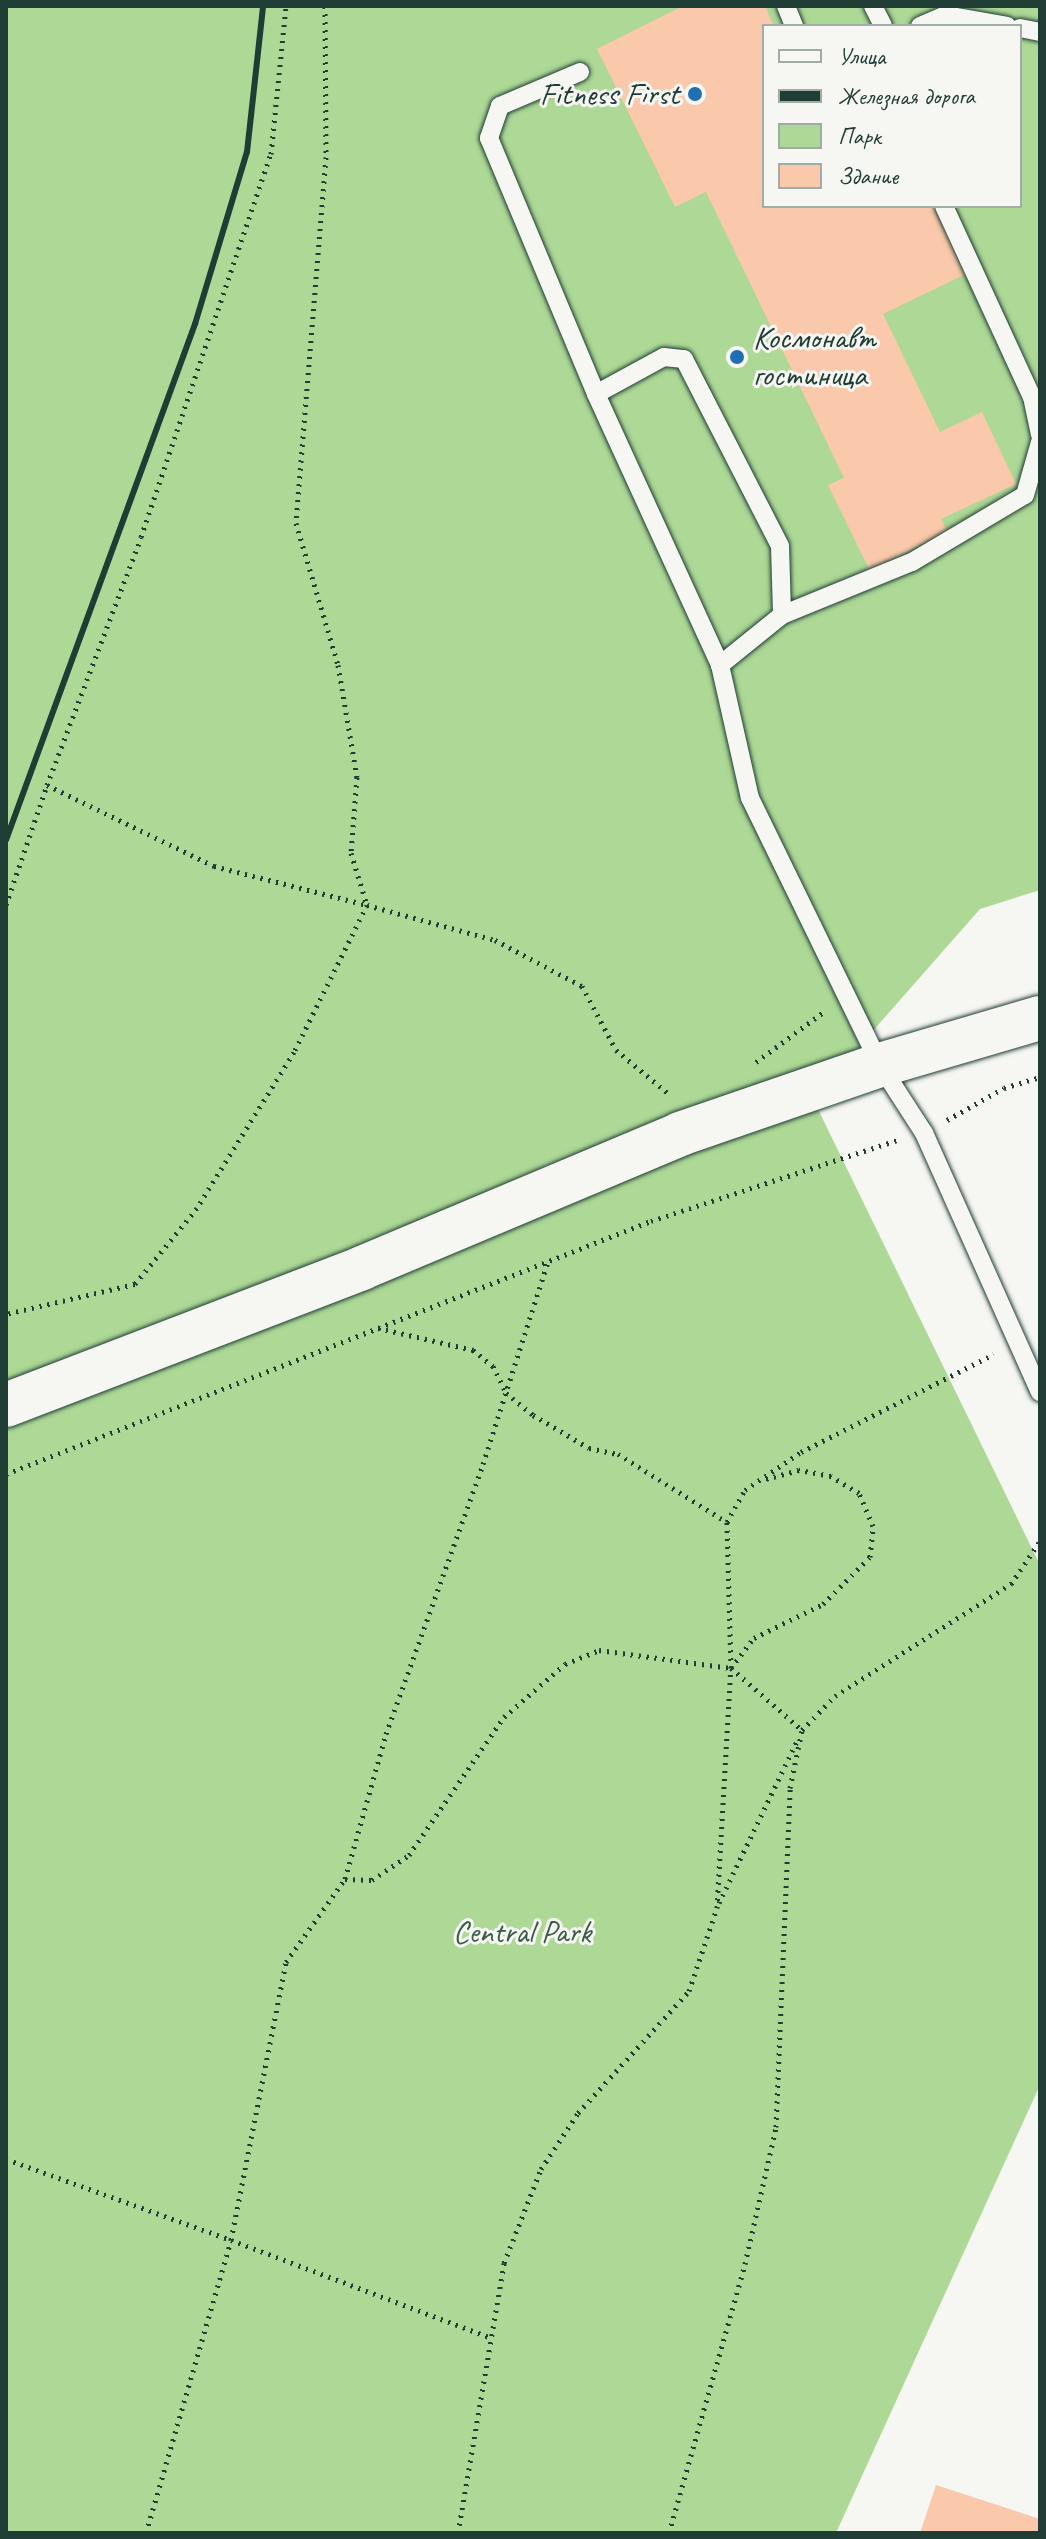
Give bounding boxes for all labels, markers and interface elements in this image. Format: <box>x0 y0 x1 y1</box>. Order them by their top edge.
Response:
legend <box>762 24 1022 208</box>
text: Улица <box>838 41 886 71</box>
place label: Fitness First <box>539 75 679 113</box>
text: Железная дорога <box>838 81 975 111</box>
marker: Fitness First <box>686 85 704 103</box>
text: Парк <box>838 121 881 151</box>
text: Здание <box>838 161 898 191</box>
place label: Космонавт гостиница <box>753 320 876 395</box>
marker: Космонавт гостиница <box>728 348 746 366</box>
park label: Central Park <box>453 1913 591 1951</box>

